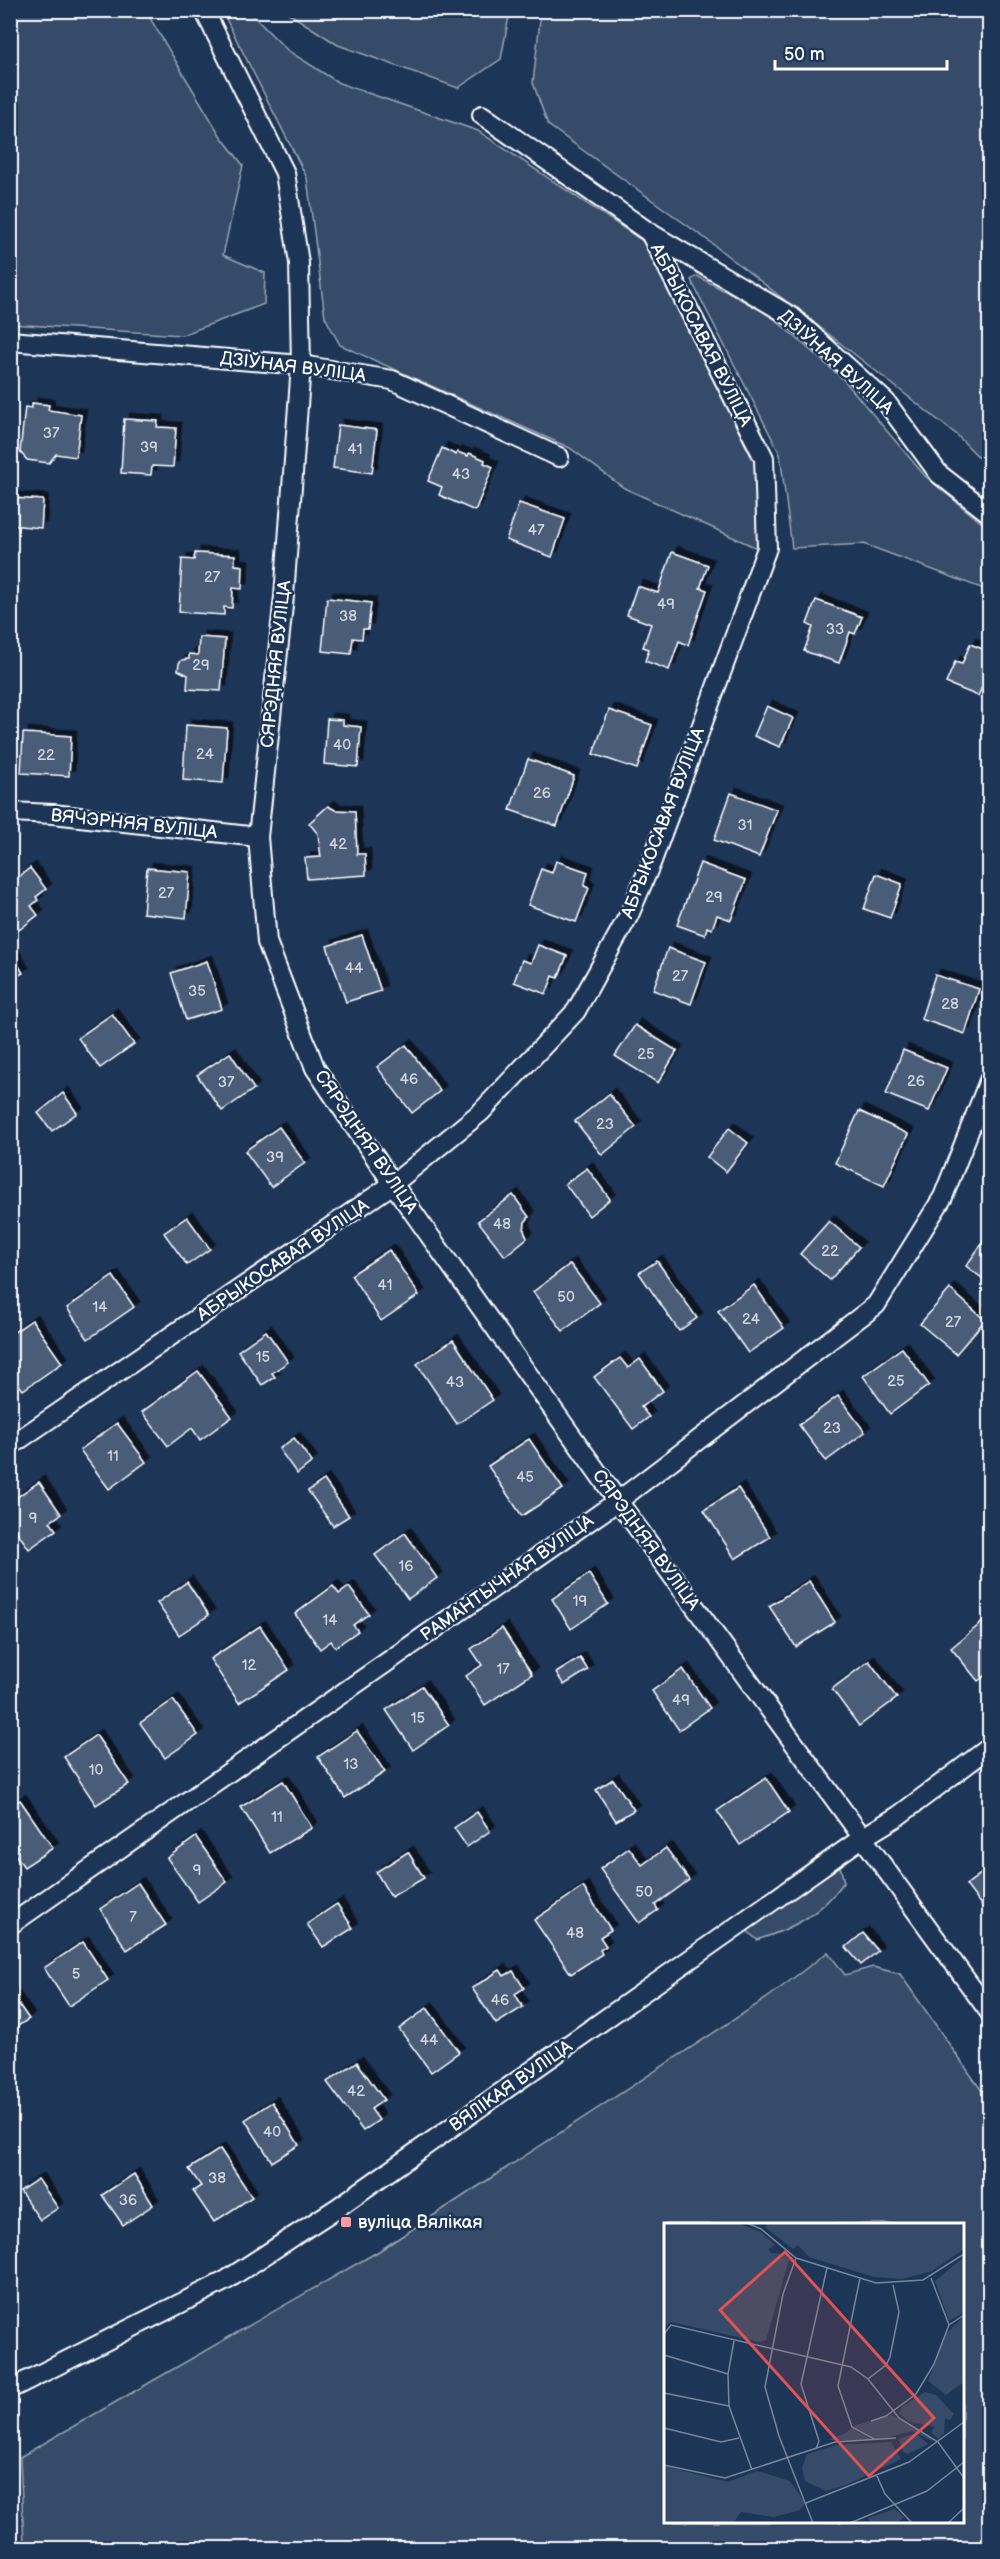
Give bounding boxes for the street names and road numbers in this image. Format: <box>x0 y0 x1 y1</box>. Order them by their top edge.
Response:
street label: АБРЫКОСАВАЯ ВУЛІЦА <box>645 239 756 430</box>
street label: ДЗІЎНАЯ ВУЛІЦА <box>775 304 898 419</box>
street label: ДЗІЎНАЯ ВУЛІЦА <box>219 347 367 386</box>
street label: СЯРЭДНЯЯ ВУЛІЦА <box>257 579 295 749</box>
street label: АБРЫКОСАВАЯ ВУЛІЦА <box>617 725 709 922</box>
street label: ВЯЧЭРНЯЯ ВУЛІЦА <box>50 805 218 843</box>
street label: СЯРЭДНЯЯ ВУЛІЦА <box>310 1066 422 1218</box>
street label: АБРЫКОСАВАЯ ВУЛІЦА <box>192 1195 373 1326</box>
street label: СЯРЭДНЯЯ ВУЛІЦА <box>588 1466 704 1614</box>
street label: РАМАНТЫЧНАЯ ВУЛІЦА <box>416 1510 598 1646</box>
street label: ВЯЛІКАЯ ВУЛІЦА <box>446 2036 576 2136</box>

